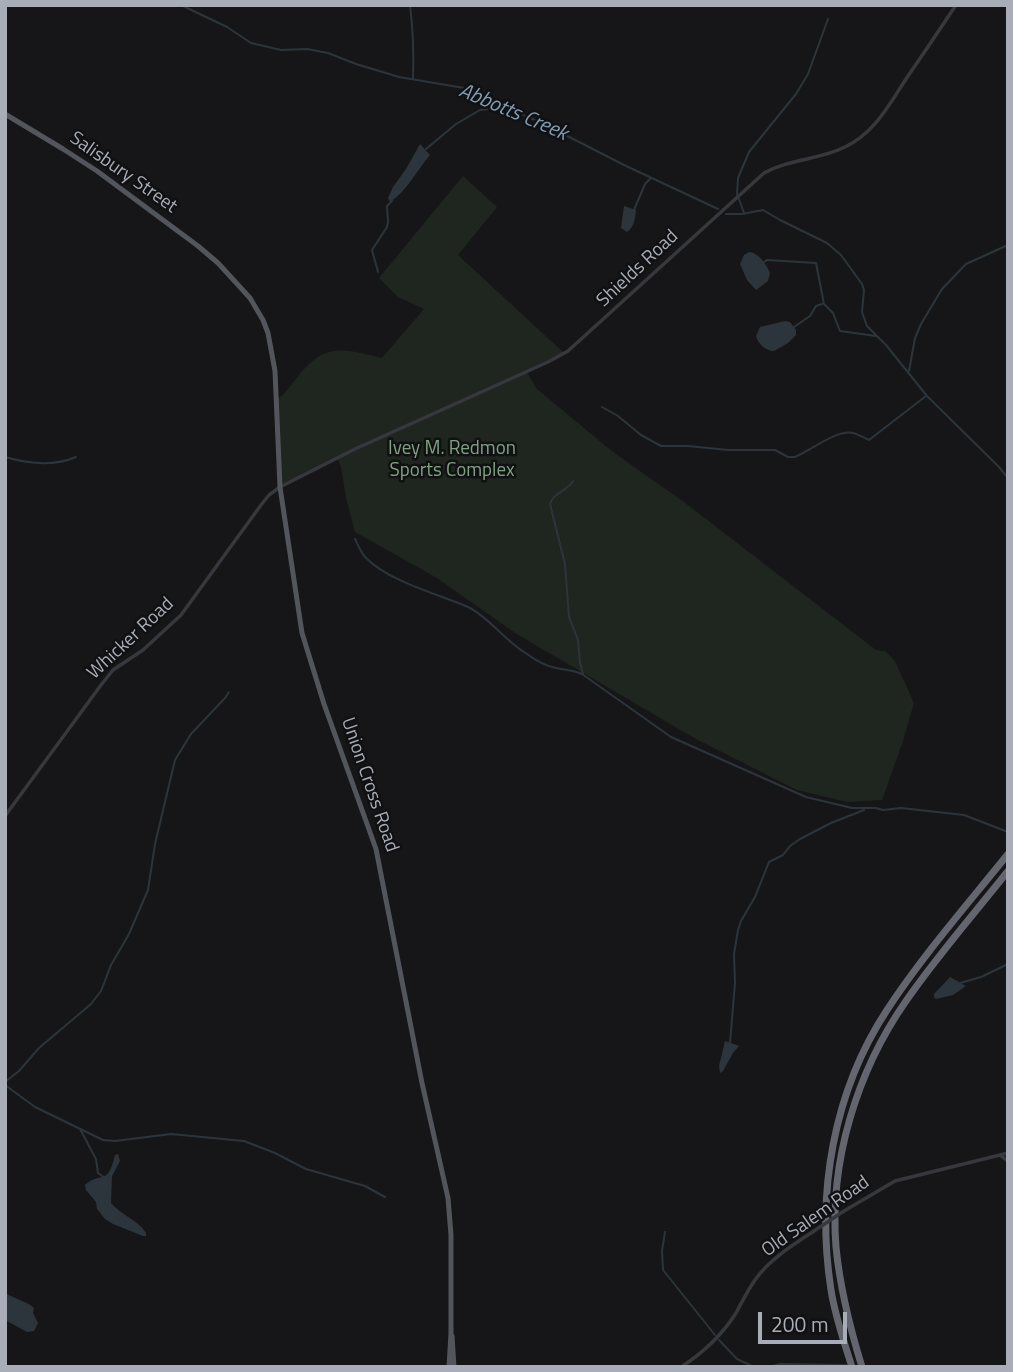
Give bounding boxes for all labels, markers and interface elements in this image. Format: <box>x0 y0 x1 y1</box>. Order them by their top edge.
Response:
water label: Abbotts Creek <box>455 79 571 147</box>
street label: Salisbury Street <box>65 127 181 219</box>
street label: Shields Road <box>593 226 683 312</box>
park label: Ivey M. Redmon Sports Complex <box>388 438 516 482</box>
street label: Whicker Road <box>83 593 179 685</box>
street label: Union Cross Road <box>335 715 403 855</box>
street label: Old Salem Road <box>758 1171 874 1263</box>
scale bar <box>761 1298 850 1342</box>
text: 200 m <box>771 1308 828 1340</box>

